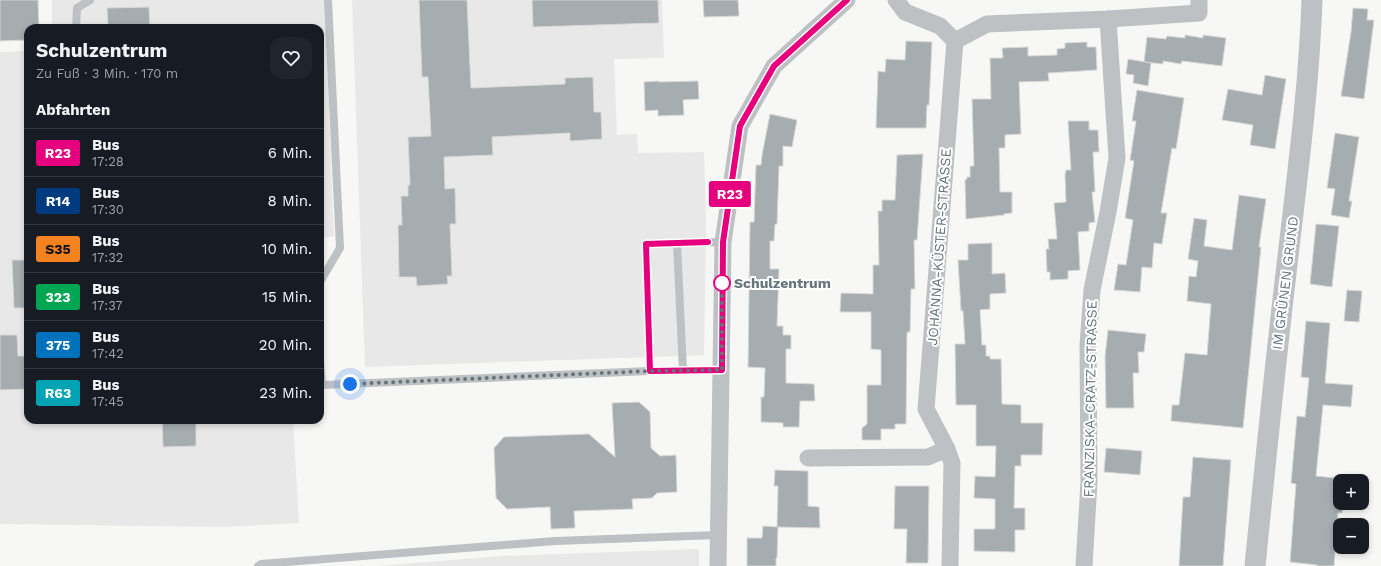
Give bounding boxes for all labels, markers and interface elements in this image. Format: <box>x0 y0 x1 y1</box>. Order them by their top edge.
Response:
button: heart <box>270 37 312 79</box>
text: Schulzentrum <box>36 39 168 62</box>
text: Zu Fuß · 3 Min. · 170 m <box>36 66 178 81</box>
text: Abfahrten <box>36 101 110 119</box>
text: Bus <box>92 136 120 154</box>
text: 6 Min. <box>268 144 312 162</box>
text: R23 <box>45 145 71 161</box>
street label: JOHANNA-KÜSTER-STRASSE <box>924 148 954 346</box>
text: 17:28 <box>92 154 124 169</box>
line badge: R23 <box>707 181 753 207</box>
text: Bus <box>92 184 120 202</box>
text: R23 <box>717 186 743 202</box>
text: 8 Min. <box>268 192 312 210</box>
text: R14 <box>46 193 70 209</box>
text: 17:30 <box>92 202 124 217</box>
street label: IM GRÜNEN GRUND <box>1269 215 1301 351</box>
text: Bus <box>92 232 120 250</box>
text: 10 Min. <box>262 240 312 258</box>
text: S35 <box>45 241 71 257</box>
text: 17:32 <box>92 250 123 265</box>
marker: Schulzentrum <box>713 274 731 292</box>
place label: Schulzentrum <box>734 275 831 291</box>
text: Bus <box>92 280 120 298</box>
text: 15 Min. <box>262 288 312 306</box>
text: 323 <box>46 289 70 305</box>
text: 17:37 <box>92 298 123 313</box>
street label: FRANZISKA-CRATZ-STRASSE <box>1080 300 1100 498</box>
text: Bus <box>92 328 120 346</box>
text: 20 Min. <box>259 336 312 354</box>
text: 375 <box>46 337 70 353</box>
text: 17:42 <box>92 346 124 361</box>
your location <box>340 374 360 394</box>
text: Bus <box>92 376 120 394</box>
text: 23 Min. <box>259 384 312 402</box>
text: R63 <box>45 385 71 401</box>
text: 17:45 <box>92 394 124 409</box>
map controls <box>1333 474 1369 554</box>
button: + <box>1333 474 1369 510</box>
button: − <box>1333 518 1369 554</box>

